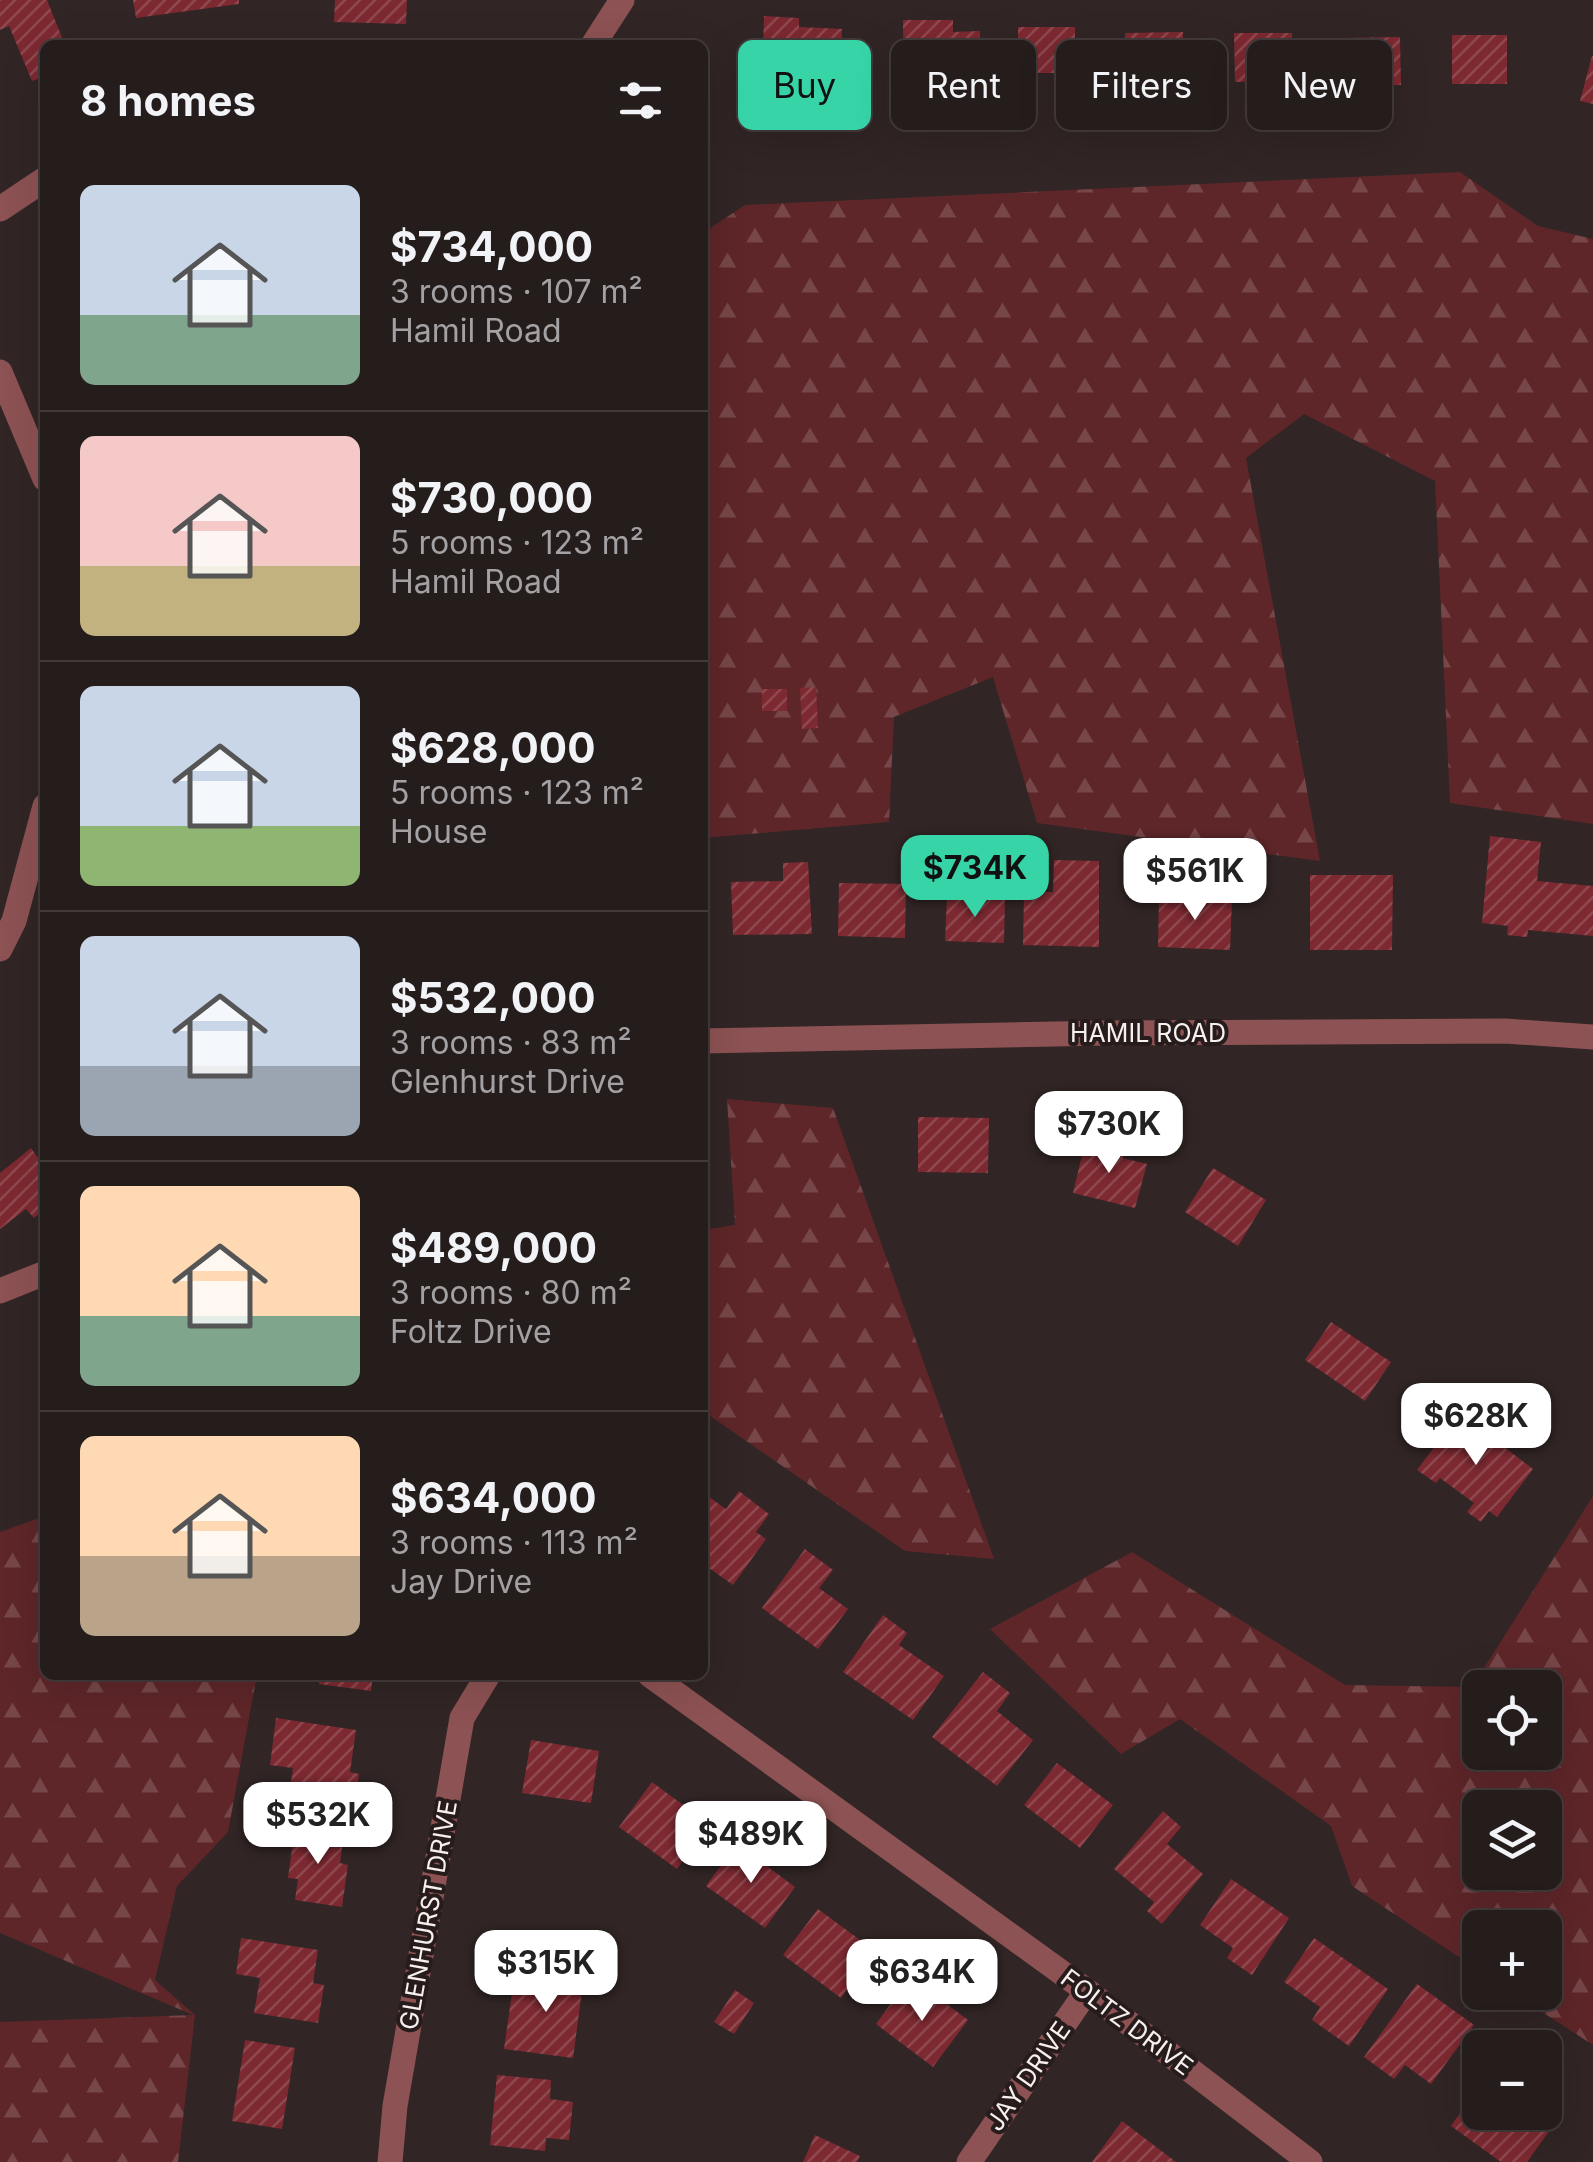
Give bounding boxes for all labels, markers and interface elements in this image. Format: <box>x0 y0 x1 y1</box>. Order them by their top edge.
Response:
chip: Buy <box>738 40 871 130</box>
chip: Rent <box>891 40 1036 130</box>
chip: Filters <box>1056 40 1227 130</box>
chip: New <box>1247 40 1392 130</box>
icon: filters <box>613 73 668 128</box>
text: 8 homes <box>80 75 256 126</box>
text: $734,000 <box>390 221 593 272</box>
icon: home <box>160 225 280 345</box>
text: 3 rooms · 107 m² <box>390 272 643 311</box>
text: Hamil Road <box>390 311 561 350</box>
text: $730,000 <box>390 472 593 523</box>
icon: home <box>160 476 280 596</box>
text: 5 rooms · 123 m² <box>390 523 644 562</box>
text: Hamil Road <box>390 562 561 601</box>
text: $628,000 <box>390 722 595 773</box>
icon: home <box>160 726 280 846</box>
text: 5 rooms · 123 m² <box>390 773 644 812</box>
text: House <box>390 812 487 851</box>
pin: $734K <box>905 835 1045 920</box>
pin: $561K <box>1125 838 1265 923</box>
text: $734K <box>923 848 1027 887</box>
text: $561K <box>1146 851 1245 890</box>
text: $532,000 <box>390 972 596 1023</box>
icon: home <box>160 976 280 1096</box>
street label: HAMIL ROAD <box>1070 1018 1226 1048</box>
text: 3 rooms · 83 m² <box>390 1023 632 1062</box>
text: Glenhurst Drive <box>390 1062 625 1101</box>
pin: $730K <box>1039 1091 1179 1176</box>
text: $730K <box>1057 1104 1161 1143</box>
text: $489,000 <box>390 1222 597 1273</box>
icon: home <box>160 1226 280 1346</box>
text: 3 rooms · 80 m² <box>390 1273 632 1312</box>
text: Foltz Drive <box>390 1312 552 1351</box>
pin: $628K <box>1406 1383 1546 1468</box>
text: $628K <box>1423 1396 1529 1435</box>
text: $634,000 <box>390 1472 597 1523</box>
icon: home <box>160 1476 280 1596</box>
text: 3 rooms · 113 m² <box>390 1523 638 1562</box>
text: Jay Drive <box>390 1562 532 1601</box>
map controls <box>1462 1670 1562 2130</box>
button: locate <box>1462 1670 1562 1770</box>
pin: $532K <box>248 1782 388 1867</box>
button: layers <box>1462 1790 1562 1890</box>
text: $532K <box>265 1795 371 1834</box>
street label: GLENHURST DRIVE <box>393 1798 463 2032</box>
pin: $489K <box>681 1801 821 1886</box>
text: $489K <box>697 1814 805 1853</box>
button: + <box>1462 1910 1562 2010</box>
pin: $315K <box>476 1930 616 2015</box>
pin: $634K <box>852 1939 992 2024</box>
text: $315K <box>497 1943 595 1982</box>
text: $634K <box>868 1952 976 1991</box>
street label: FOLTZ DRIVE <box>1055 1963 1199 2081</box>
street label: JAY DRIVE <box>979 2016 1077 2136</box>
button: − <box>1462 2030 1562 2130</box>

